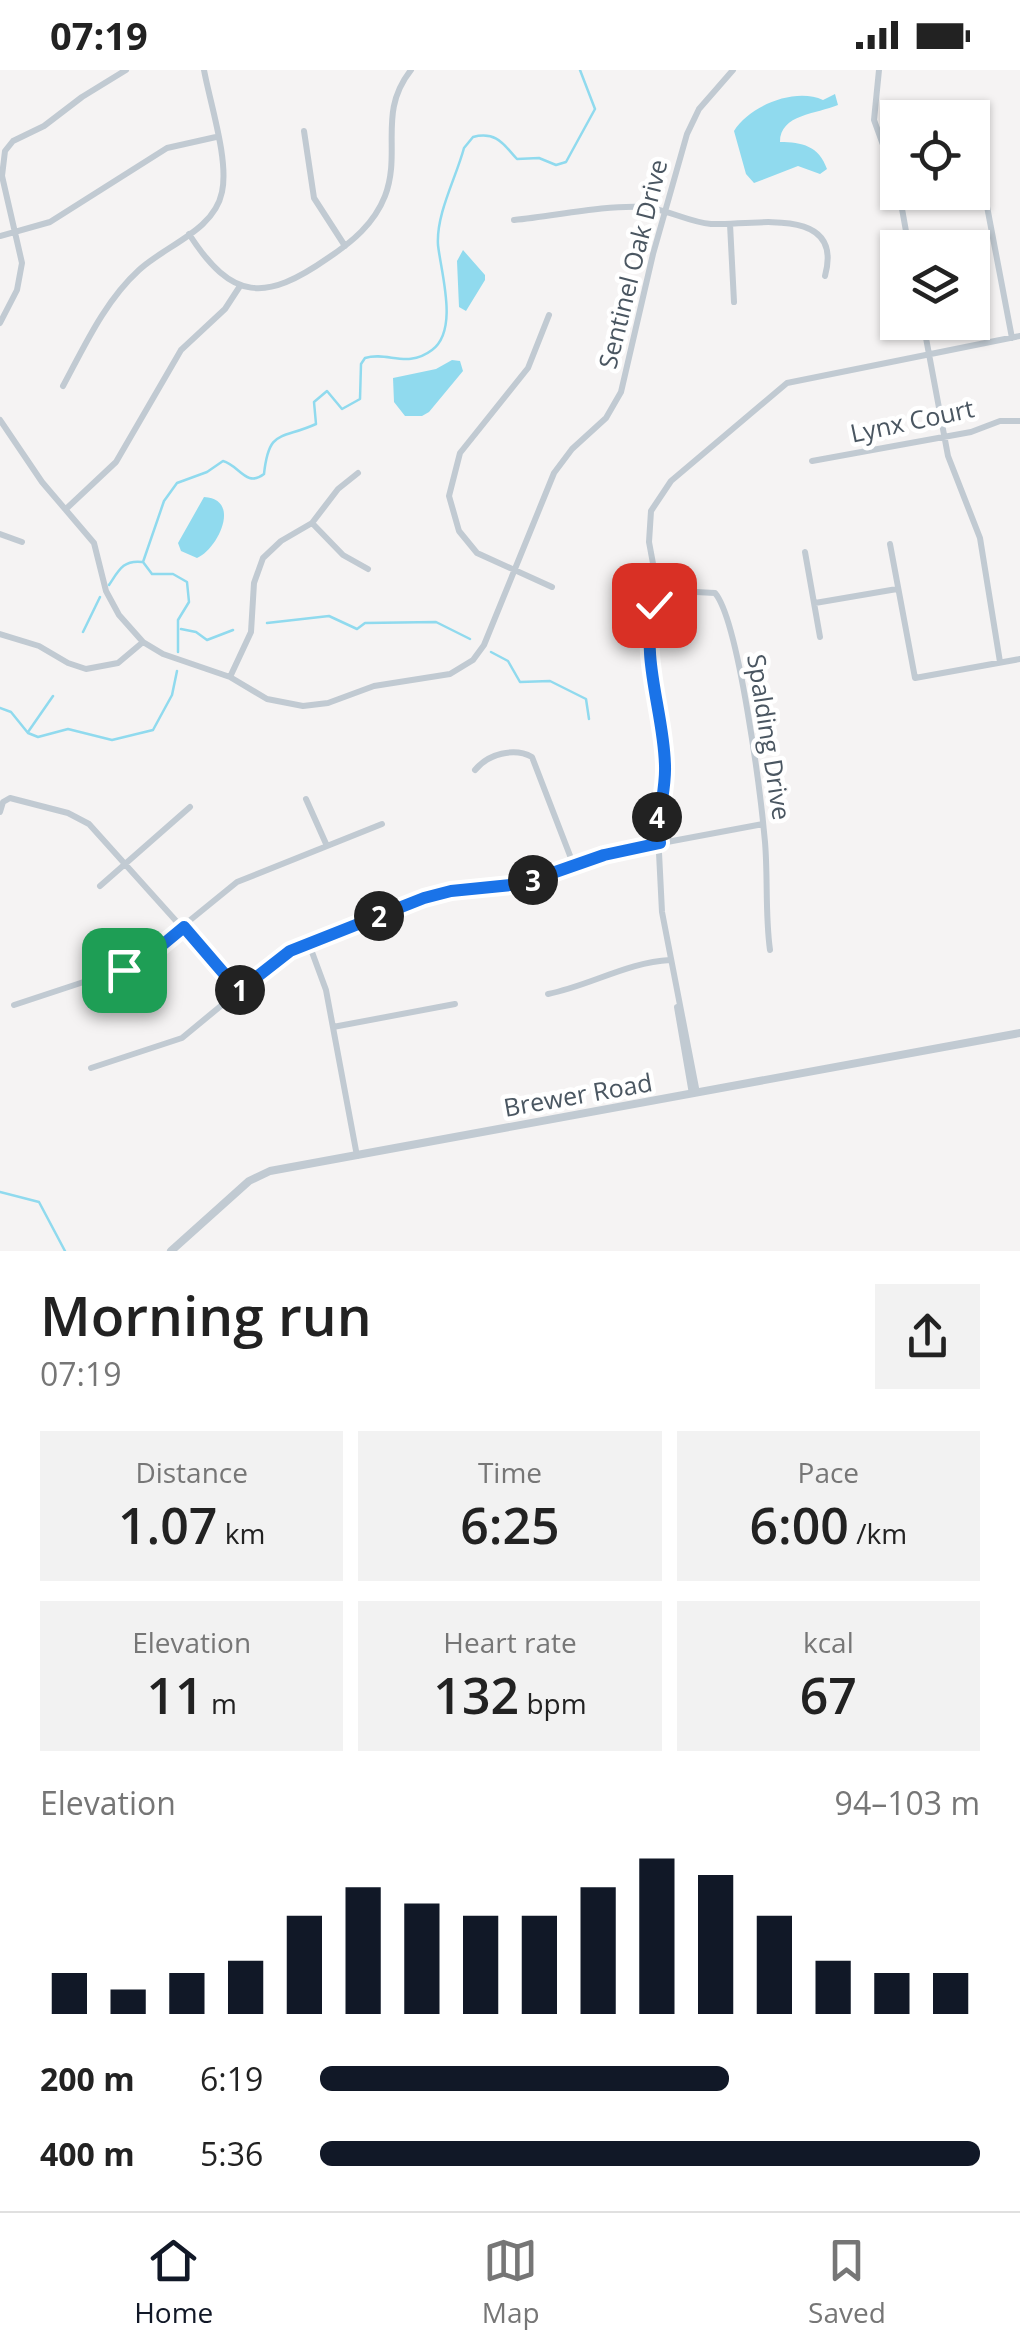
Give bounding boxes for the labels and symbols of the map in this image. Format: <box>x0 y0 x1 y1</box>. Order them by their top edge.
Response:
street label: Sentinel Oak Drive <box>590 156 674 372</box>
street label: Lynx Court <box>847 390 977 450</box>
pin <box>612 563 697 648</box>
street label: Spalding Drive <box>740 652 800 822</box>
pin: 4 <box>632 792 682 842</box>
pin: 3 <box>508 855 558 905</box>
pin: 2 <box>354 891 404 941</box>
pin <box>82 928 167 1013</box>
pin: 1 <box>215 965 265 1015</box>
street label: Brewer Road <box>501 1064 655 1124</box>

